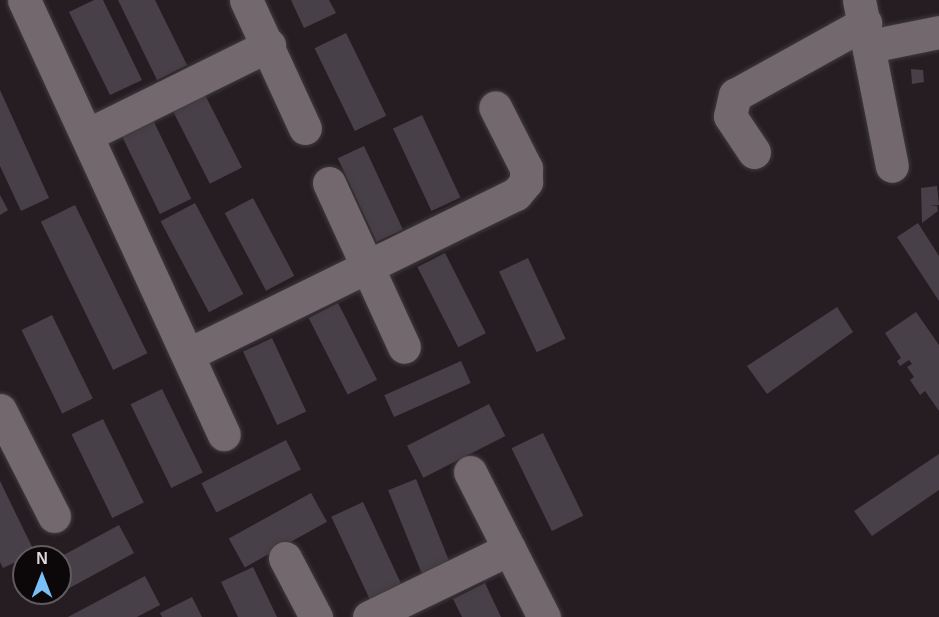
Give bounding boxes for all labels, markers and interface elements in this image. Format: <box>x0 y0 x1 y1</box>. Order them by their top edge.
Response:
north arrow <box>12 545 72 605</box>
text: N <box>36 550 48 567</box>

